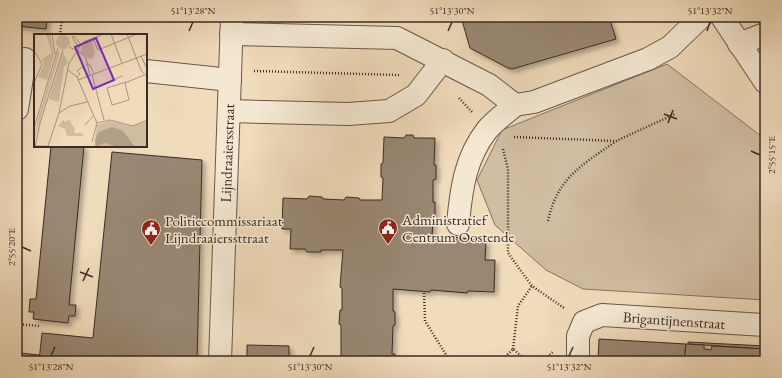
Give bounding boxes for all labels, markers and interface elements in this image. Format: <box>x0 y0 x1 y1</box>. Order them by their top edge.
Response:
text: 51°13'28"N <box>171 4 216 17</box>
text: 51°13'30"N <box>430 4 475 17</box>
text: 51°13'32"N <box>688 4 733 17</box>
inset map <box>34 34 147 147</box>
street label: Lijndraaiersstraat <box>216 103 238 203</box>
text: 2°55'15"E <box>765 136 778 174</box>
place label: Administratief Centrum Oostende <box>401 210 515 246</box>
place label: Politiecommissariaat Lijndraaierssttraat <box>165 211 283 247</box>
public building icon: Administratief Centrum Oostende <box>377 217 399 245</box>
public building icon: Politiecommissariaat Lijndraaierssttraat <box>140 218 162 246</box>
text: 2°55'20"E <box>5 228 18 266</box>
street label: Brigantijnenstraat <box>622 307 726 333</box>
text: 51°13'28"N <box>29 360 74 373</box>
text: 51°13'30"N <box>288 360 333 373</box>
text: 51°13'32"N <box>547 360 592 373</box>

